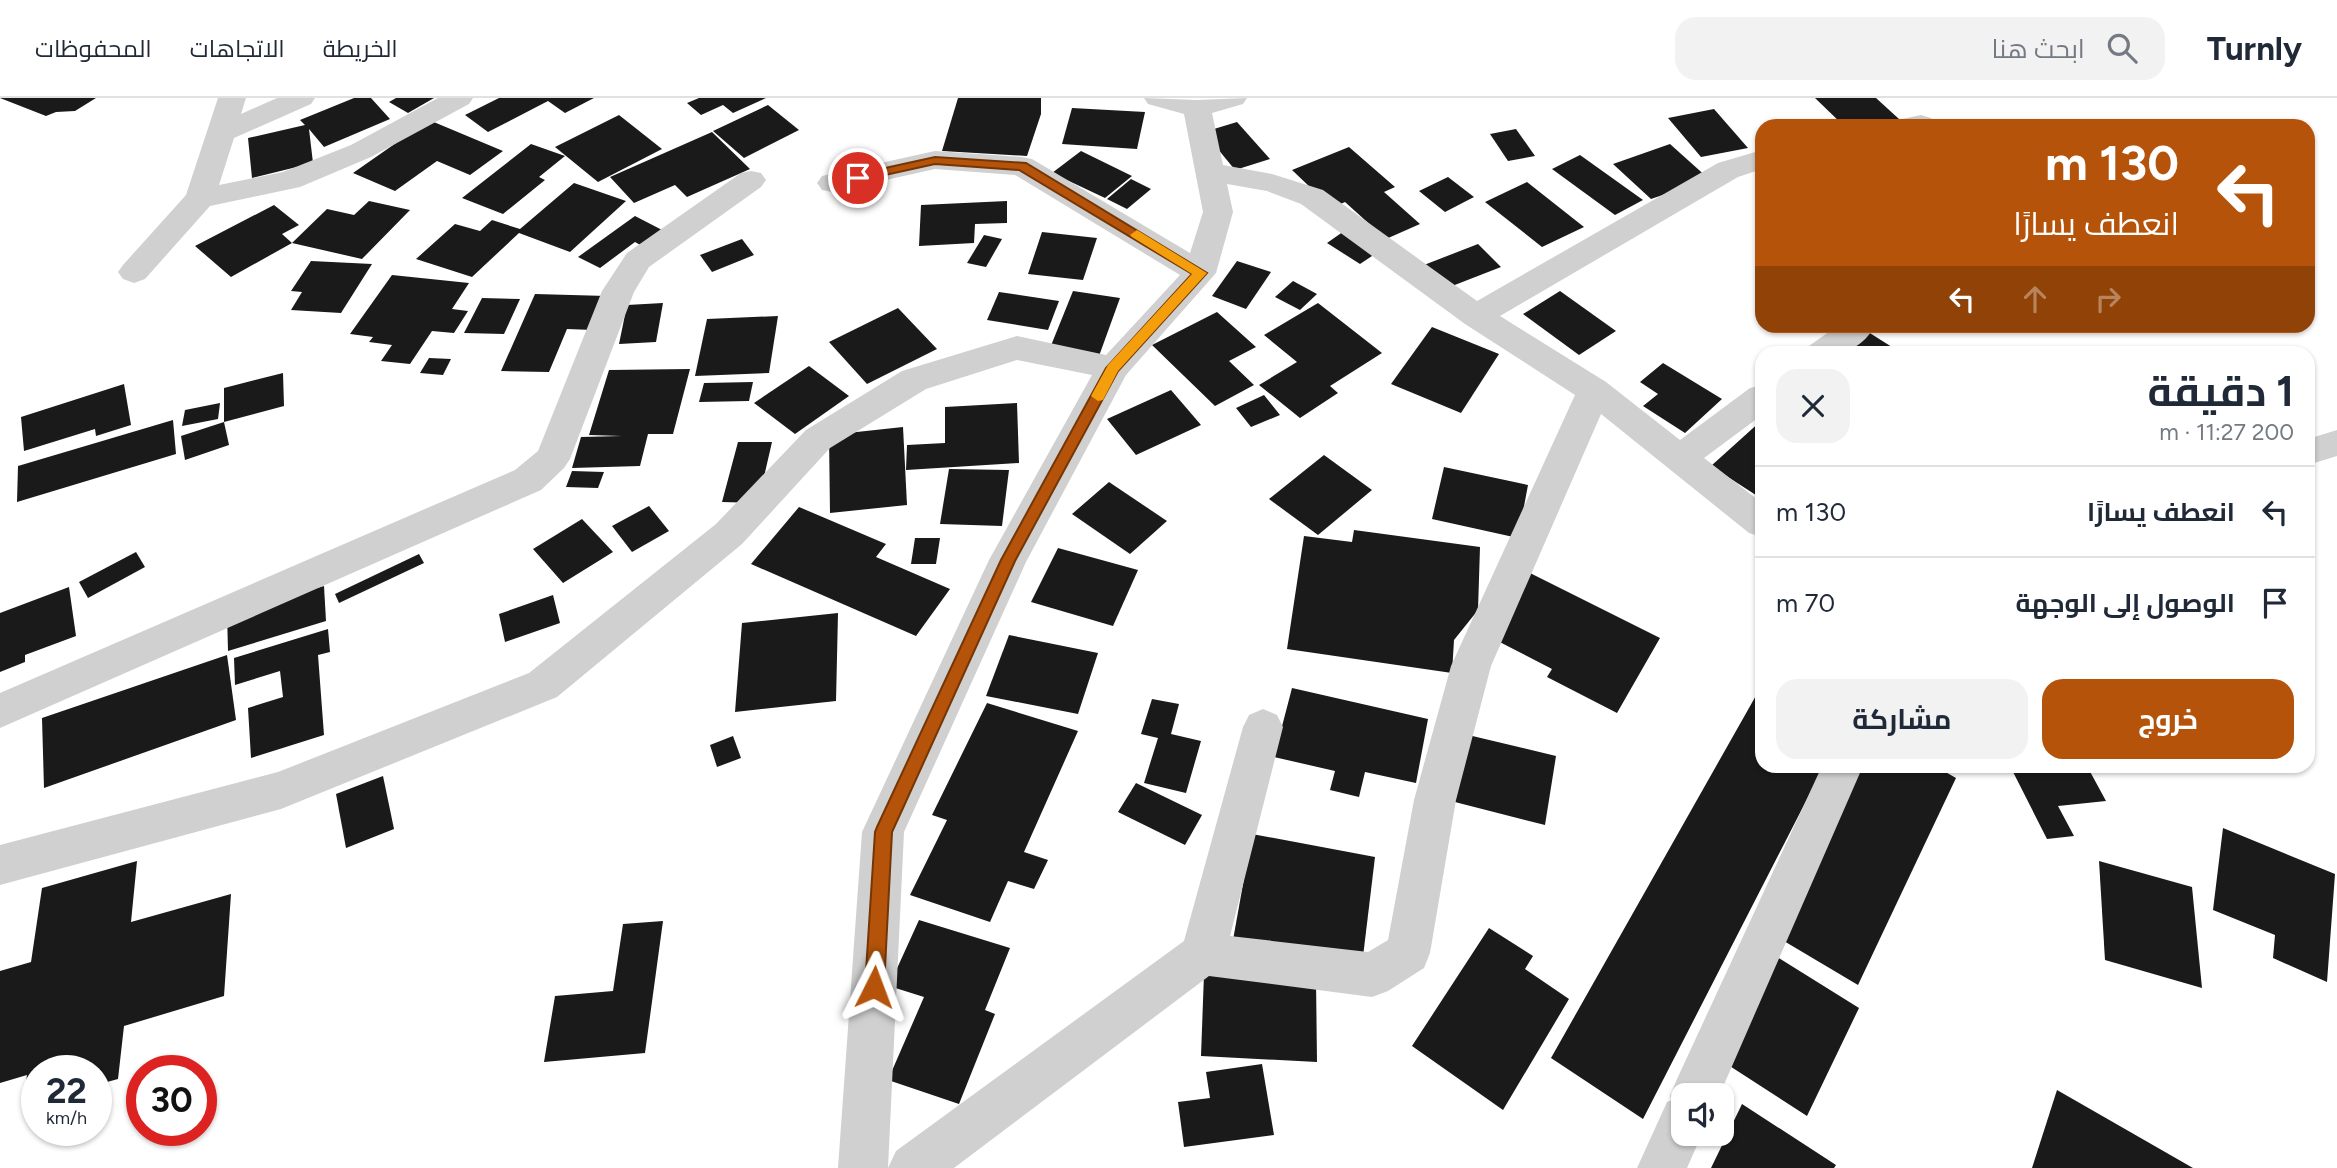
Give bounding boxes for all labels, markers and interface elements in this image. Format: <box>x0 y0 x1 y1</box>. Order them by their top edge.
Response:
search box <box>1675 17 2165 80</box>
icon: search <box>2103 29 2141 67</box>
text: Turnly <box>2207 29 2302 68</box>
text: ابحث هنا <box>1992 33 2085 65</box>
text: المحفوظات <box>35 34 152 63</box>
text: الاتجاهات <box>190 34 285 63</box>
text: الخريطة <box>323 34 398 63</box>
text: 130 m <box>2045 133 2179 192</box>
icon: left <box>2203 147 2294 238</box>
pin <box>828 148 888 208</box>
icon: arrive <box>839 159 877 197</box>
text: انعطف يسارًا <box>2013 205 2179 243</box>
icon: left <box>1943 280 1981 318</box>
icon: ahead <box>2016 280 2054 318</box>
icon: right <box>2089 280 2127 318</box>
text: 1 دقيقة <box>2148 366 2294 417</box>
button: close <box>1776 369 1850 443</box>
text: 200 m · 11:27 <box>2159 418 2294 446</box>
icon: left <box>2256 493 2294 531</box>
text: 130 m <box>1776 496 1846 528</box>
text: انعطف يسارًا <box>2087 496 2235 528</box>
icon: arrive <box>2256 584 2294 622</box>
text: 70 m <box>1776 587 1835 619</box>
text: الوصول إلى الوجهة <box>2015 587 2235 619</box>
button: مشاركة <box>1776 679 2028 759</box>
button: خروج <box>2042 679 2294 759</box>
position arrow <box>837 950 911 1024</box>
speed limit sign: 30 <box>126 1055 217 1146</box>
text: 22 <box>46 1070 87 1112</box>
map controls <box>1671 1083 1734 1146</box>
button: sound <box>1671 1083 1734 1146</box>
text: km/h <box>46 1107 87 1129</box>

